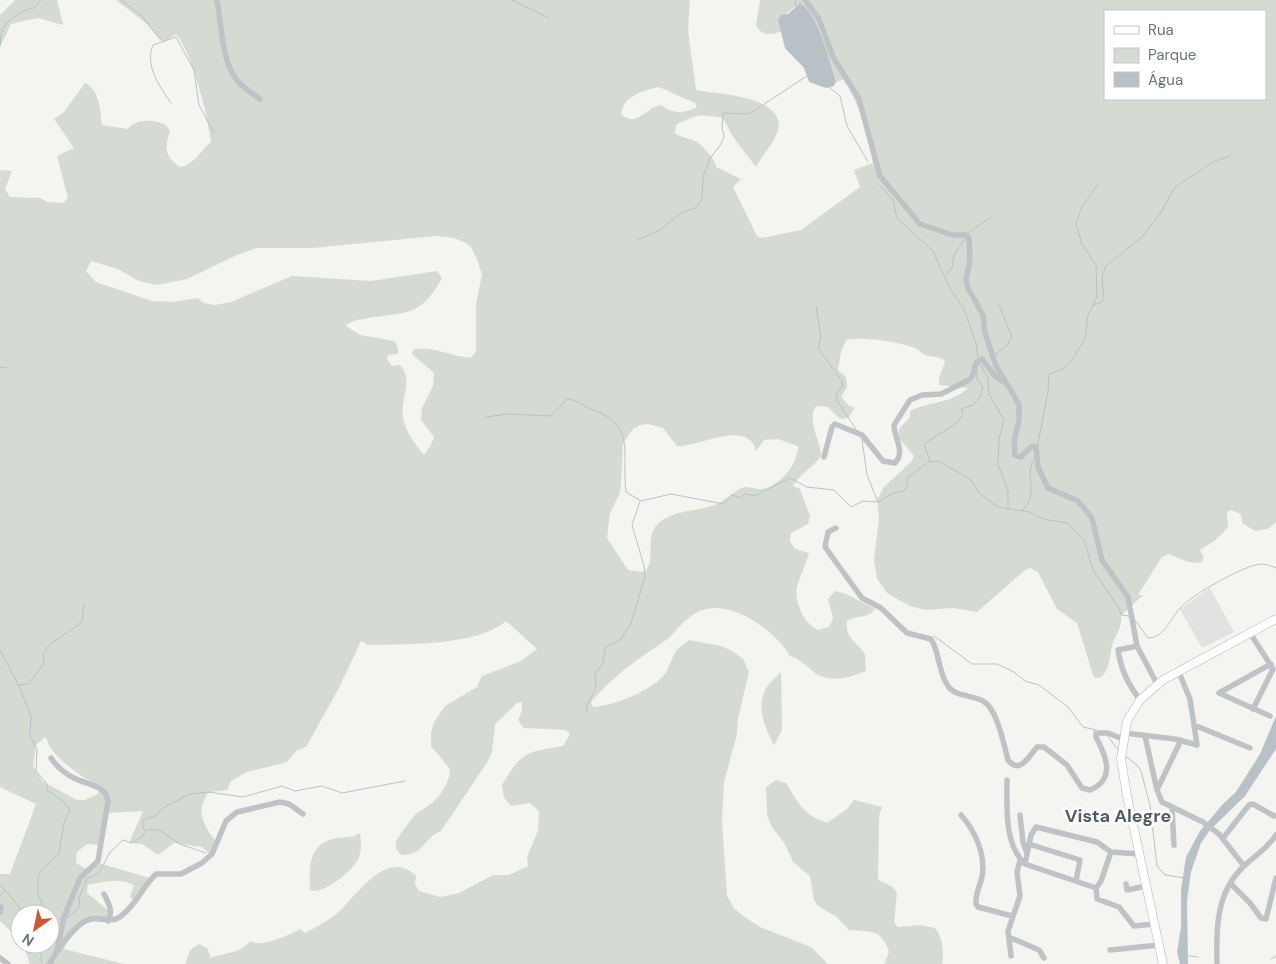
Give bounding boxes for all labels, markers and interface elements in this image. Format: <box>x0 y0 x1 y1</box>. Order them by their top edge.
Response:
legend <box>1104 10 1266 100</box>
text: Rua <box>1148 20 1174 40</box>
text: Parque <box>1148 45 1196 65</box>
text: Água <box>1148 70 1183 90</box>
district label: Vista Alegre <box>1065 804 1171 828</box>
north arrow <box>10 904 60 954</box>
text: N <box>19 930 37 950</box>

